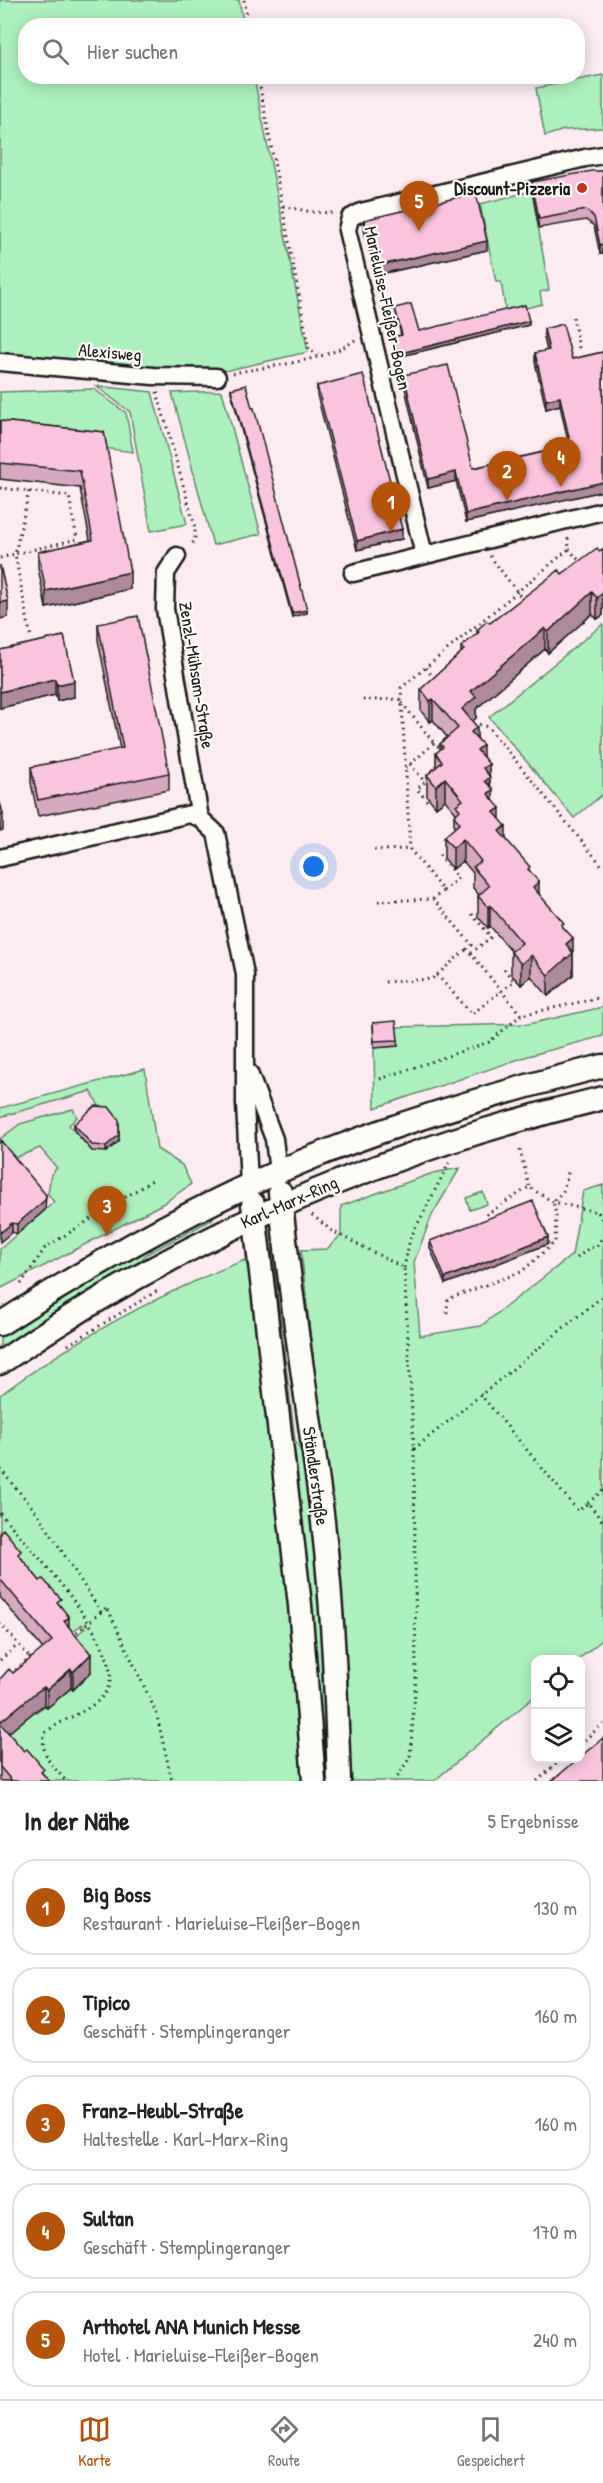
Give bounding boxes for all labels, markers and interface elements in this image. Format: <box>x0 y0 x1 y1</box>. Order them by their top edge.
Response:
search box <box>18 18 585 84</box>
icon: search <box>39 35 72 68</box>
text: Hier suchen <box>87 36 178 66</box>
place label: Discount-Pizzeria <box>454 176 571 201</box>
marker: Discount-Pizzeria <box>575 181 589 195</box>
pin: 5 <box>400 182 438 231</box>
street label: Marieluise-Fleißer-Bogen <box>358 224 418 392</box>
street label: Alexisweg <box>77 337 143 367</box>
pin: 4 <box>542 438 580 487</box>
pin: 2 <box>488 452 526 501</box>
pin: 1 <box>372 482 410 532</box>
street label: Zenzl-Mühsam-Straße <box>173 600 221 750</box>
your location <box>299 852 328 881</box>
street label: Karl-Marx-Ring <box>236 1169 342 1235</box>
pin: 3 <box>88 1186 126 1236</box>
street label: Ständlerstraße <box>297 1425 335 1527</box>
map controls <box>531 1655 585 1763</box>
button: locate <box>531 1655 585 1709</box>
button: layers <box>531 1709 585 1763</box>
text: In der Nähe <box>24 1803 130 1838</box>
text: 5 Ergebnisse <box>487 1807 579 1834</box>
text: Big Boss <box>83 1879 151 1909</box>
text: 1 <box>42 1894 49 1921</box>
text: 130 m <box>534 1894 577 1921</box>
text: Restaurant · Marieluise-Fleißer-Bogen <box>83 1909 360 1936</box>
text: Tipico <box>83 1987 130 2017</box>
text: 2 <box>41 2002 50 2029</box>
text: 160 m <box>535 2002 577 2029</box>
text: Geschäft · Stemplingeranger <box>83 2017 291 2044</box>
text: Franz-Heubl-Straße <box>83 2095 243 2125</box>
text: 3 <box>41 2110 50 2137</box>
text: 160 m <box>535 2110 577 2137</box>
text: Haltestelle · Karl-Marx-Ring <box>83 2125 288 2152</box>
text: Sultan <box>83 2203 134 2233</box>
text: 4 <box>42 2218 49 2245</box>
text: 170 m <box>533 2218 577 2245</box>
text: Geschäft · Stemplingeranger <box>83 2233 291 2260</box>
text: Arthotel ANA Munich Messe <box>83 2311 301 2341</box>
text: 5 <box>41 2326 50 2353</box>
text: 240 m <box>533 2326 577 2353</box>
text: Hotel · Marieluise-Fleißer-Bogen <box>83 2341 319 2368</box>
tab: Karte <box>78 2413 111 2471</box>
tab: Route <box>268 2413 301 2471</box>
tab: Gespeichert <box>457 2413 525 2471</box>

